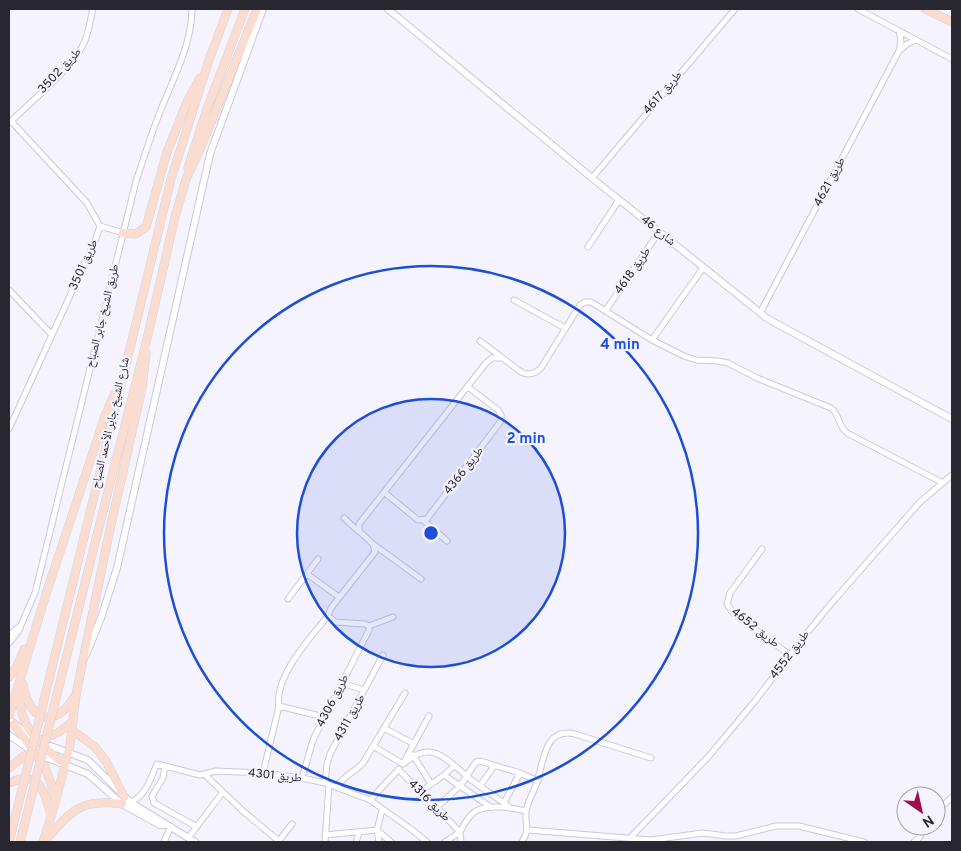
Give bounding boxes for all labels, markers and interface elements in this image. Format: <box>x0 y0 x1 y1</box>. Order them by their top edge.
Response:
street label: طريق 3502 <box>35 45 85 97</box>
street label: طريق 4617 <box>640 68 686 118</box>
street label: طريق 4621 <box>810 154 850 210</box>
street label: شارع 46 <box>637 212 679 250</box>
street label: طريق 3501 <box>66 237 102 293</box>
street label: طريق 4618 <box>611 244 655 298</box>
street label: طريق الشيخ جابر الصباح <box>82 262 124 370</box>
text: 4 min <box>600 336 640 355</box>
street label: شارع الشيخ جابر الأحمد الصباح <box>88 355 134 490</box>
text: 2 min <box>506 430 546 449</box>
street label: طريق 4366 <box>440 444 488 498</box>
centre of rings <box>422 524 440 542</box>
street label: طريق 4652 <box>728 604 782 652</box>
street label: طريق 4552 <box>766 627 814 683</box>
street label: طريق 4306 <box>313 672 353 730</box>
street label: طريق 4311 <box>331 692 369 744</box>
street label: طريق 4301 <box>247 765 303 787</box>
street label: طريق 4316 <box>404 776 454 826</box>
north arrow <box>896 786 946 836</box>
text: N <box>919 811 936 830</box>

